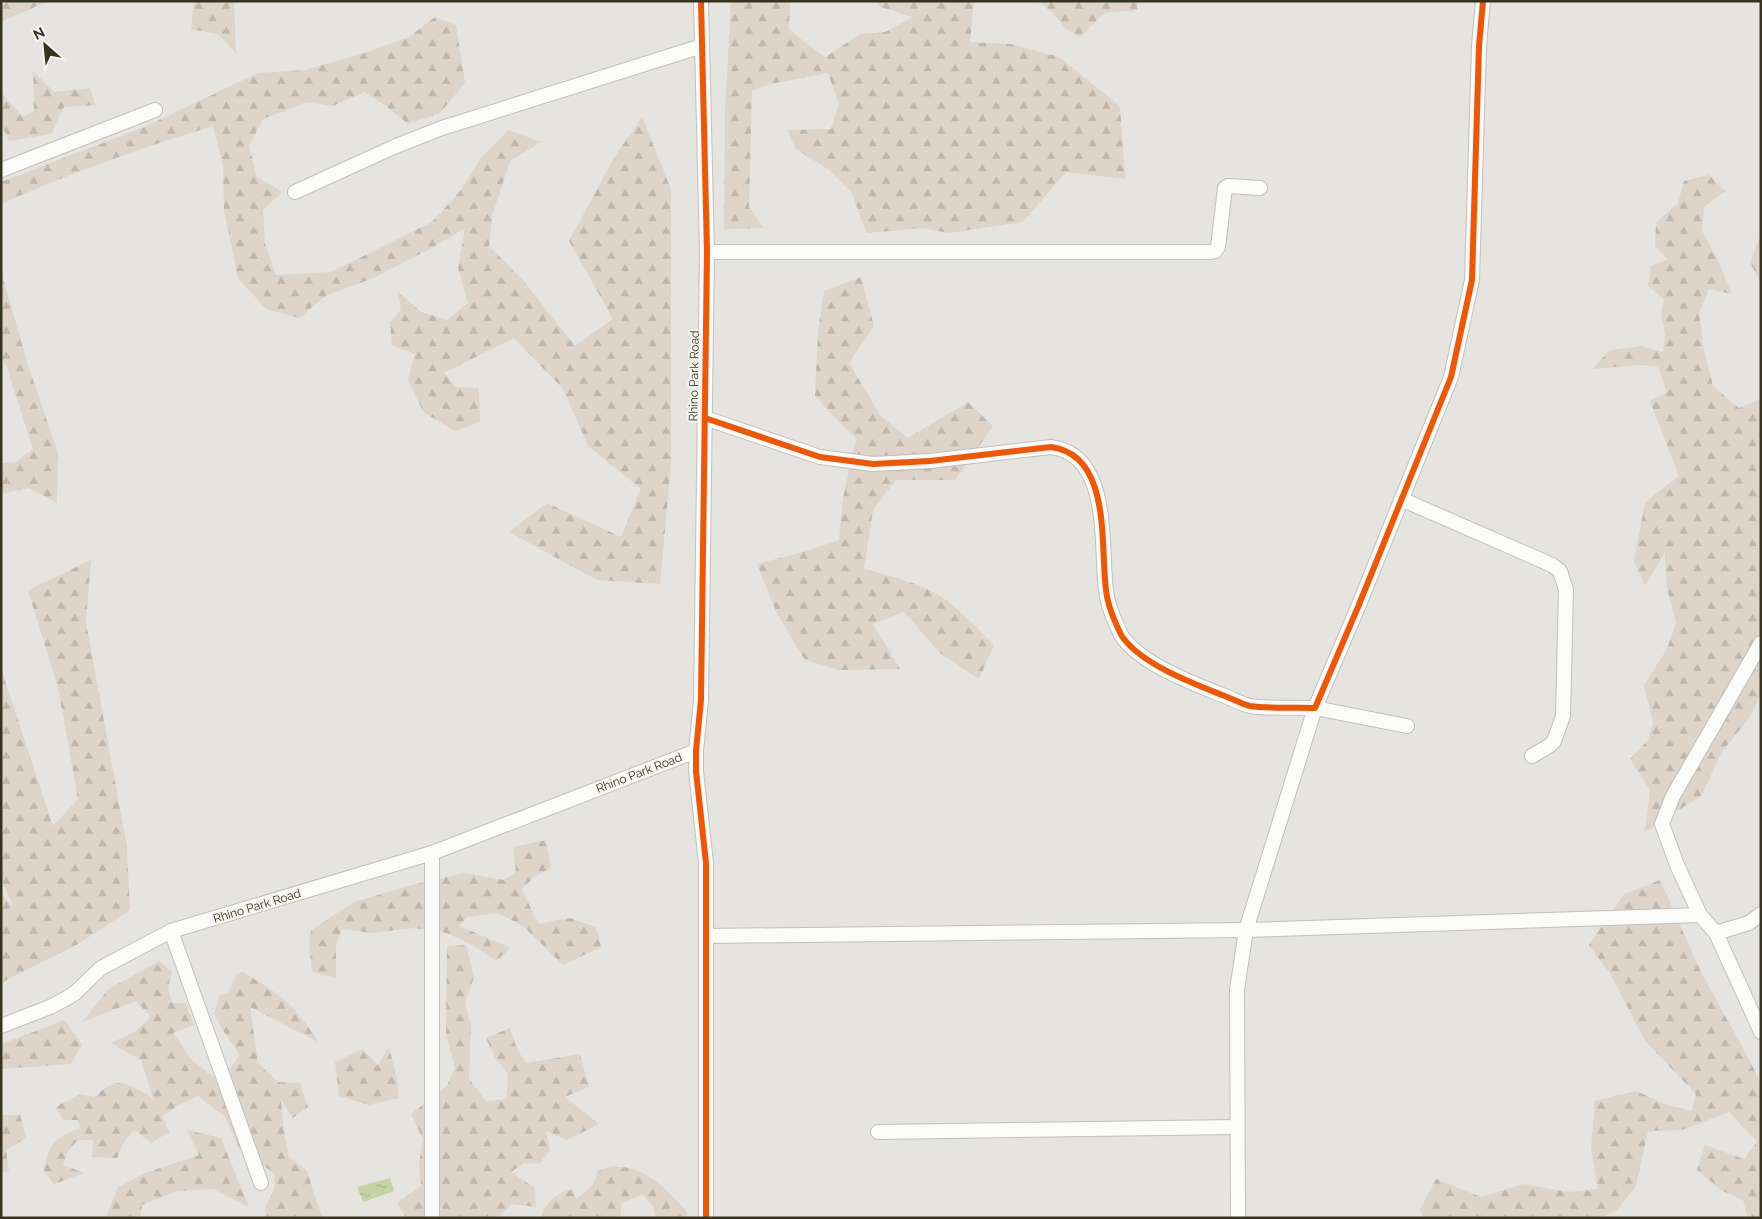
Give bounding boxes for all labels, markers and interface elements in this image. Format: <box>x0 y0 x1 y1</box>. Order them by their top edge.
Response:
north arrow <box>20 20 70 70</box>
text: N <box>31 24 47 43</box>
street label: Rhino Park Road <box>686 330 702 422</box>
street label: Rhino Park Road <box>594 750 684 796</box>
street label: Rhino Park Road <box>211 886 303 926</box>

